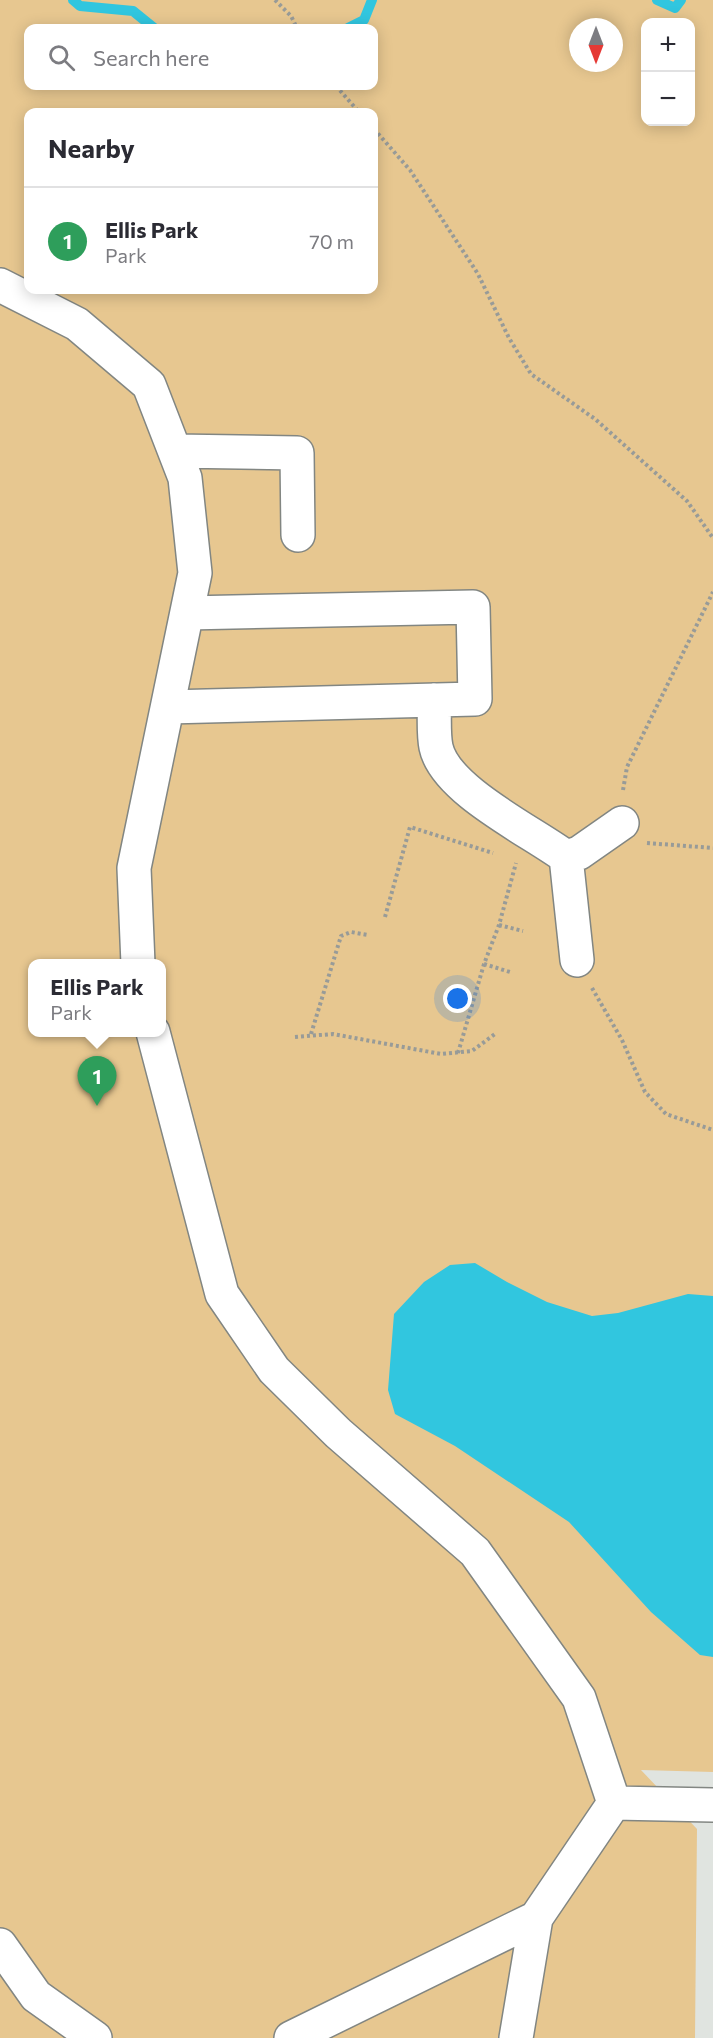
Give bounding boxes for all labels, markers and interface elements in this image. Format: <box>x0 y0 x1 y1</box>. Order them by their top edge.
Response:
north arrow <box>569 18 623 72</box>
map controls <box>641 18 695 126</box>
button: + <box>641 18 695 72</box>
search box <box>24 24 378 90</box>
icon: search <box>45 41 78 74</box>
text: Search here <box>93 44 209 71</box>
button: − <box>641 72 695 126</box>
text: Nearby <box>48 132 135 163</box>
text: Ellis Park <box>105 216 198 243</box>
text: 1 <box>63 229 72 253</box>
text: 70 m <box>309 229 354 253</box>
text: Park <box>105 243 147 267</box>
popup <box>28 959 166 1037</box>
text: Ellis Park <box>50 973 144 1000</box>
your location <box>443 984 472 1013</box>
text: Park <box>50 1000 92 1024</box>
pin: 1 <box>78 1056 116 1106</box>

